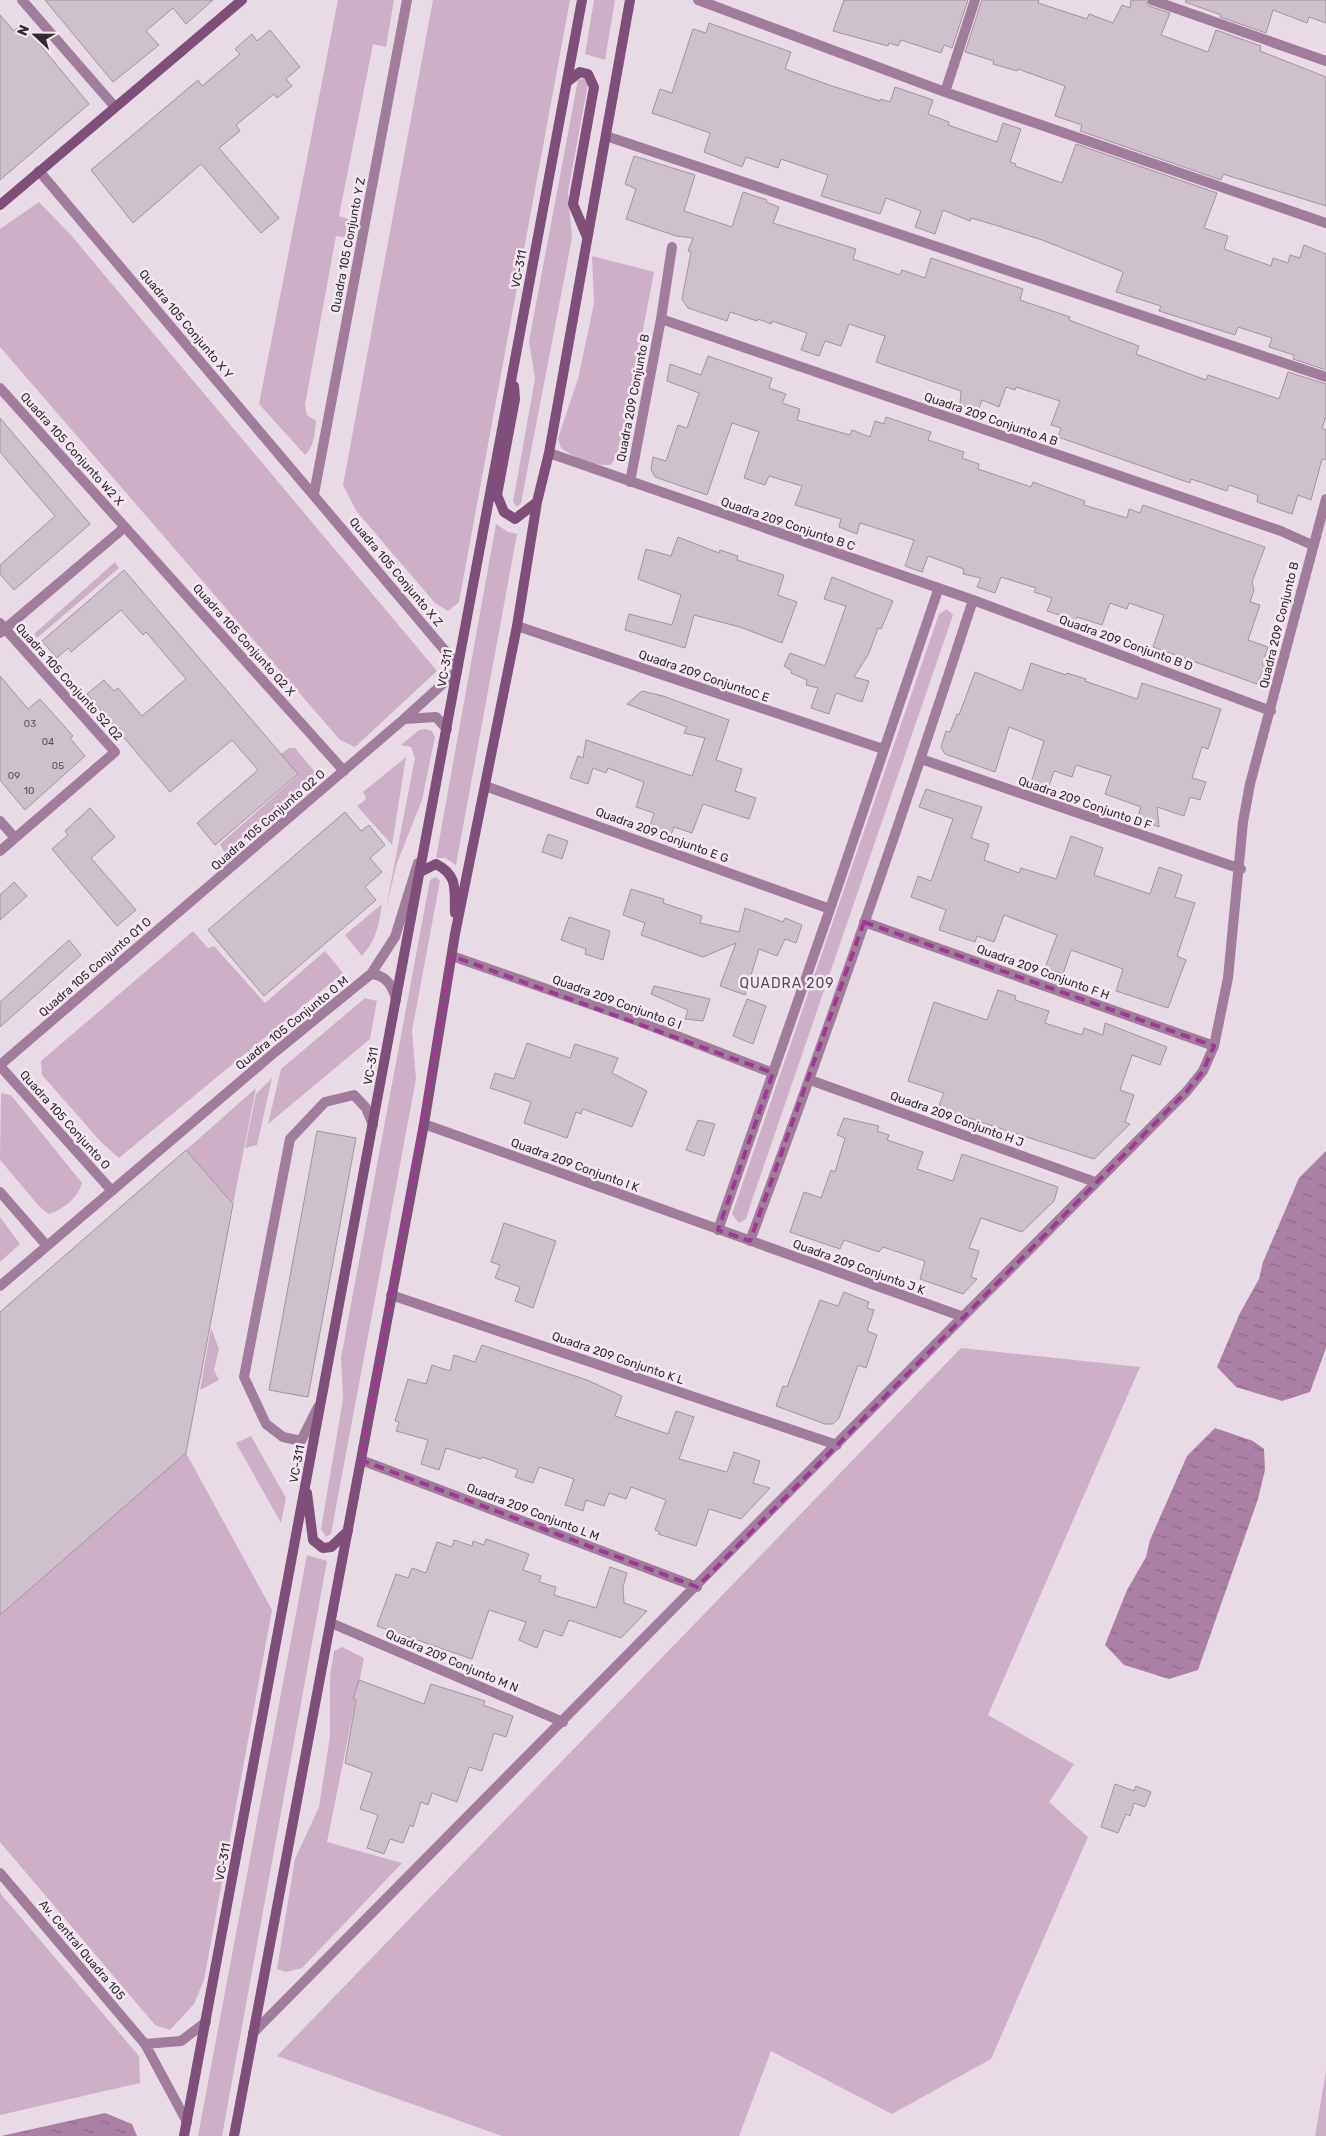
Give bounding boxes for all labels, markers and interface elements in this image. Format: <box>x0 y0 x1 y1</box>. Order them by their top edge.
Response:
north arrow <box>10 10 60 60</box>
text: N <box>14 22 33 38</box>
street label: Quadra 105 Conjunto Y Z <box>328 176 368 314</box>
street label: VC-311 <box>508 249 530 289</box>
street label: Quadra 105 Conjunto X Y <box>136 267 236 382</box>
street label: Quadra 209 Conjunto B <box>614 333 652 463</box>
street label: Quadra 105 Conjunto W2 X <box>18 390 127 509</box>
street label: Quadra 209 Conjunto A B <box>922 390 1060 448</box>
street label: Quadra 209 Conjunto B C <box>719 494 857 554</box>
street label: Quadra 105 Conjunto X Z <box>346 515 446 629</box>
street label: Quadra 209 Conjunto B <box>1256 560 1302 690</box>
street label: Quadra 105 Conjunto Q2 X <box>190 581 298 699</box>
street label: Quadra 209 Conjunto B D <box>1057 612 1195 674</box>
street label: Quadra 105 Conjunto S2 Q2 <box>13 621 125 743</box>
street label: Quadra 209 ConjuntoC E <box>637 647 771 705</box>
street label: VC-311 <box>435 648 455 688</box>
house number: 03 <box>24 718 36 730</box>
house number: 04 <box>42 736 54 748</box>
house number: 05 <box>52 760 64 772</box>
street label: Quadra 105 Conjunto Q2 O <box>208 767 328 873</box>
house number: 09 <box>8 770 20 782</box>
street label: Quadra 209 Conjunto D F <box>1016 774 1154 832</box>
house number: 10 <box>24 785 34 797</box>
street label: Quadra 209 Conjunto E G <box>594 804 730 866</box>
street label: Quadra 105 Conjunto Q1 O <box>36 914 154 1020</box>
street label: Quadra 209 Conjunto F H <box>975 941 1111 1003</box>
street label: Quadra 209 Conjunto G I <box>551 972 683 1032</box>
street label: Quadra 105 Conjunto O M <box>233 973 351 1073</box>
district label: QUADRA 209 <box>739 975 835 992</box>
street label: VC-311 <box>361 1046 381 1086</box>
street label: Quadra 105 Conjunto O <box>17 1068 113 1172</box>
street label: Quadra 209 Conjunto H J <box>888 1088 1026 1150</box>
street label: Quadra 209 Conjunto I K <box>509 1135 642 1195</box>
street label: Quadra 209 Conjunto J K <box>791 1237 928 1298</box>
street label: Quadra 209 Conjunto K L <box>550 1329 686 1387</box>
street label: VC-311 <box>286 1444 308 1484</box>
street label: Quadra 209 Conjunto L M <box>465 1480 601 1544</box>
street label: Quadra 209 Conjunto M N <box>384 1627 520 1695</box>
street label: VC-311 <box>212 1842 234 1882</box>
street label: Av. Central Quadra 105 <box>36 1897 128 2003</box>

